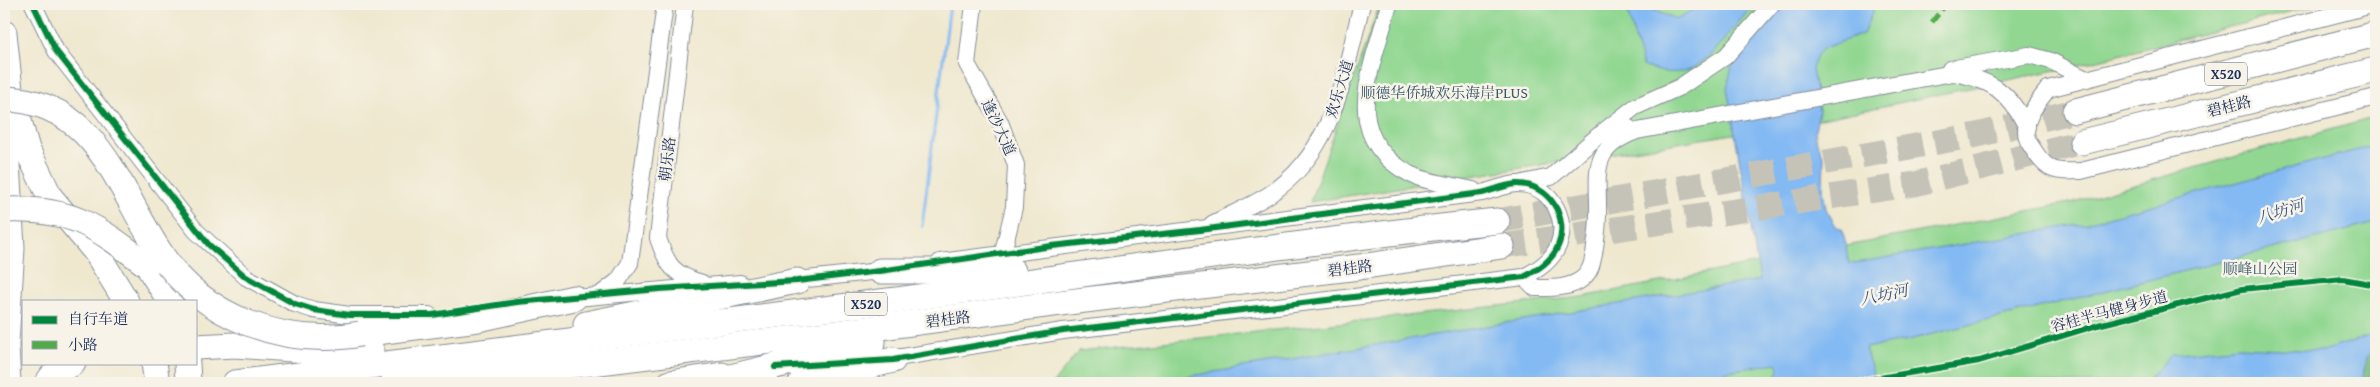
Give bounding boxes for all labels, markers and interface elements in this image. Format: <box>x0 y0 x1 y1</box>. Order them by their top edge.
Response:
street label: 欢乐大道 <box>1320 57 1358 121</box>
road number: X520 <box>2205 62 2247 86</box>
park label: 顺德华侨城欢乐海岸PLUS <box>1360 82 1528 103</box>
street label: 碧桂路 <box>2205 90 2253 122</box>
street label: 逢沙大道 <box>977 95 1021 159</box>
street label: 朝乐路 <box>654 135 680 183</box>
water label: 八坊河 <box>2254 192 2309 229</box>
street label: 碧桂路 <box>1326 255 1374 281</box>
park label: 顺峰山公园 <box>2222 258 2298 279</box>
water label: 八坊河 <box>1858 277 1913 310</box>
street label: 容桂半马健身步道 <box>2048 285 2170 337</box>
road number: X520 <box>845 292 887 316</box>
legend <box>22 300 198 364</box>
street label: 碧桂路 <box>924 306 972 332</box>
text: 自行车道 <box>68 308 128 329</box>
text: 小路 <box>68 334 98 355</box>

